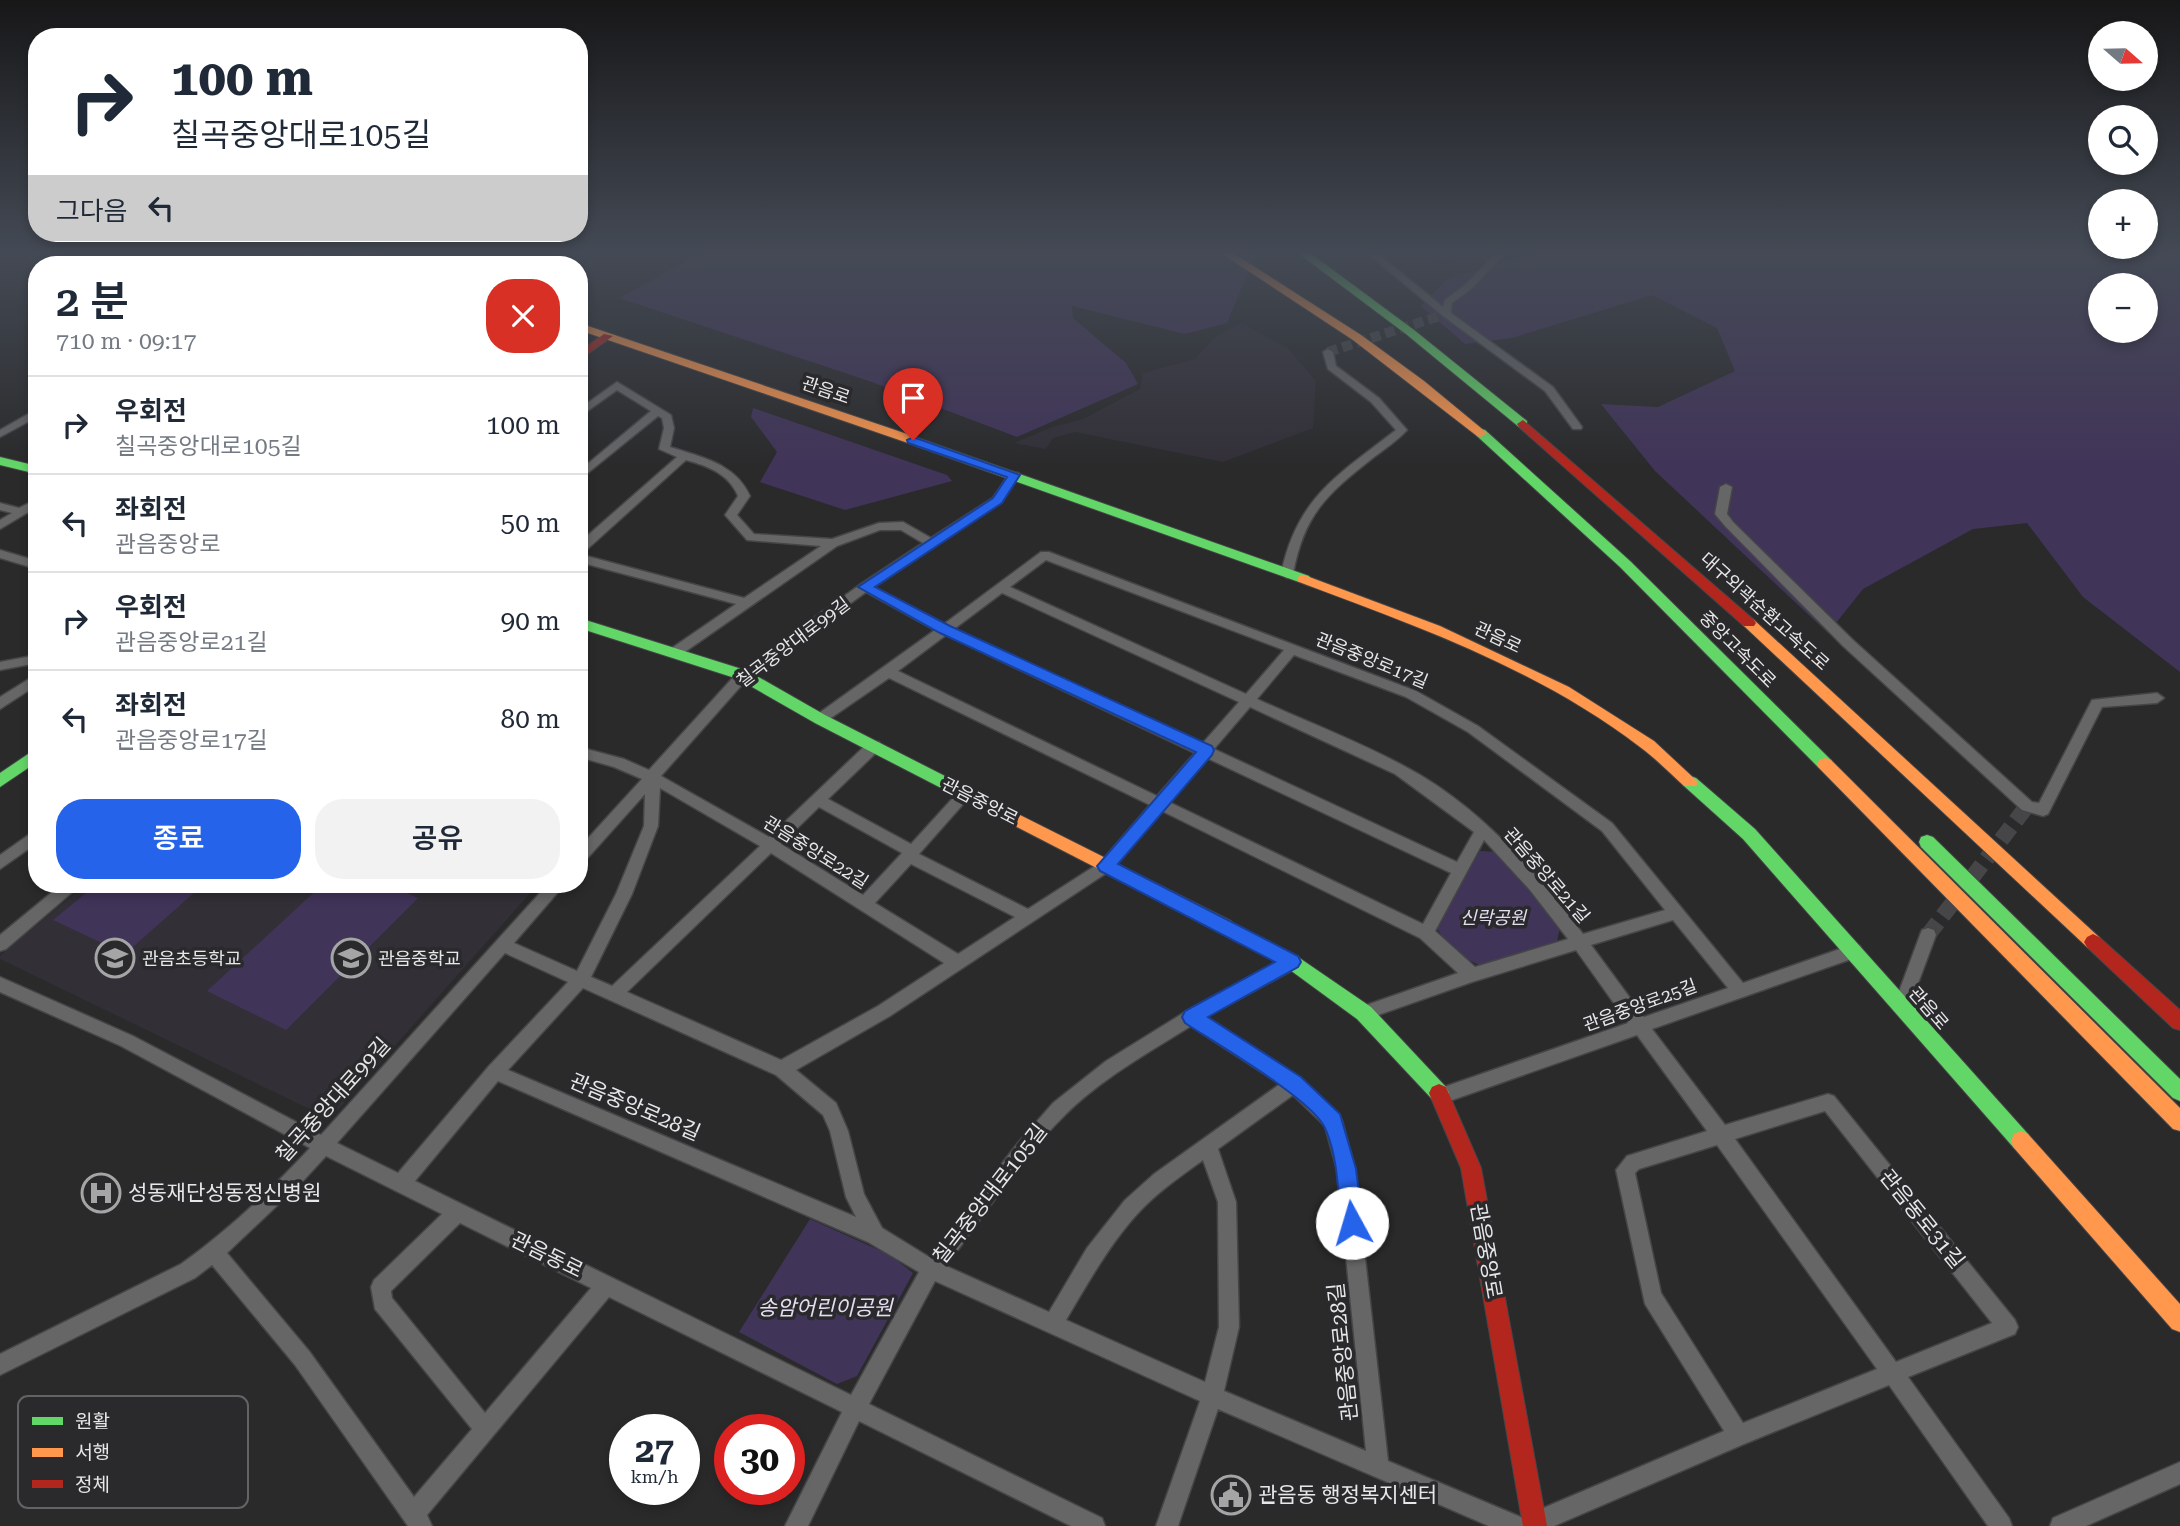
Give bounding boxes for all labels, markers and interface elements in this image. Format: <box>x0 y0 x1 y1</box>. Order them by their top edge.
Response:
north arrow <box>2088 21 2158 91</box>
map controls <box>2088 21 2158 343</box>
text: 100 m <box>171 50 313 107</box>
icon: right <box>56 56 147 147</box>
button: search <box>2088 105 2158 175</box>
text: 칠곡중앙대로105길 <box>171 116 431 154</box>
icon: left <box>142 189 180 227</box>
button: + <box>2088 189 2158 259</box>
text: 그다음 <box>56 196 128 226</box>
button: − <box>2088 273 2158 343</box>
text: 2 분 <box>56 277 129 326</box>
button: close <box>486 279 560 353</box>
text: 710 m · 09:17 <box>56 328 196 355</box>
pin <box>883 368 943 440</box>
street label: 관음로 <box>799 372 853 408</box>
icon: arrive <box>894 379 932 417</box>
text: 우회전 <box>115 396 187 426</box>
icon: right <box>56 406 94 444</box>
text: 100 m <box>486 410 560 440</box>
text: 칠곡중앙대로105길 <box>115 433 302 460</box>
text: 좌회전 <box>115 494 187 524</box>
icon: left <box>56 504 94 542</box>
text: 50 m <box>501 508 560 538</box>
text: 관음중앙로 <box>115 531 221 558</box>
street label: 대구외곽순환고속도로 <box>1696 548 1834 674</box>
text: 우회전 <box>115 592 187 622</box>
street label: 칠곡중앙대로99길 <box>732 593 854 691</box>
icon: right <box>56 602 94 640</box>
text: 90 m <box>501 606 560 636</box>
street label: 중앙고속도로 <box>1695 606 1781 692</box>
street label: 관음로 <box>1471 617 1525 657</box>
street label: 관음중앙로17길 <box>1313 628 1431 692</box>
text: 관음중앙로21길 <box>115 629 268 656</box>
text: 좌회전 <box>115 690 187 720</box>
icon: left <box>56 700 94 738</box>
text: 80 m <box>501 704 560 734</box>
text: 관음중앙로17길 <box>115 727 268 754</box>
street label: 관음중앙로 <box>938 773 1022 829</box>
button: 종료 <box>56 799 301 879</box>
button: 공유 <box>315 799 560 879</box>
street label: 관음중앙로22길 <box>760 811 872 893</box>
street label: 관음중앙로21길 <box>1500 823 1594 927</box>
park label: 신락공원 <box>1460 907 1528 928</box>
school or university icon: 관음초등학교 <box>94 937 136 979</box>
school or university icon: 관음중학교 <box>330 937 372 979</box>
place label: 관음초등학교 <box>142 948 241 969</box>
place label: 관음중학교 <box>378 948 461 969</box>
street label: 관음중앙로25길 <box>1580 975 1700 1035</box>
street label: 관음로 <box>1905 982 1953 1034</box>
street label: 칠곡중앙대로99길 <box>271 1033 395 1167</box>
street label: 관음중앙로28길 <box>566 1069 704 1145</box>
street label: 칠곡중앙대로105길 <box>928 1119 1052 1269</box>
street label: 관음동로31길 <box>1875 1165 1969 1273</box>
hospital icon: 성동재단성동정신병원 <box>80 1172 122 1214</box>
place label: 성동재단성동정신병원 <box>128 1181 321 1205</box>
position arrow <box>1315 1186 1389 1260</box>
street label: 관음중앙로 <box>1466 1201 1506 1301</box>
street label: 관음동로 <box>507 1227 587 1283</box>
street label: 관음중앙로28길 <box>1324 1281 1362 1423</box>
park label: 송암어린이공원 <box>757 1296 894 1320</box>
legend <box>18 1396 248 1508</box>
text: 원활 <box>75 1410 110 1433</box>
speed limit sign: 30 <box>714 1414 805 1505</box>
text: 27 <box>635 1430 674 1471</box>
text: 서행 <box>75 1441 110 1464</box>
text: km/h <box>630 1466 679 1487</box>
text: 정체 <box>75 1473 110 1496</box>
public building icon: 관음동 행정복지센터 <box>1210 1474 1252 1516</box>
place label: 관음동 행정복지센터 <box>1258 1483 1437 1507</box>

